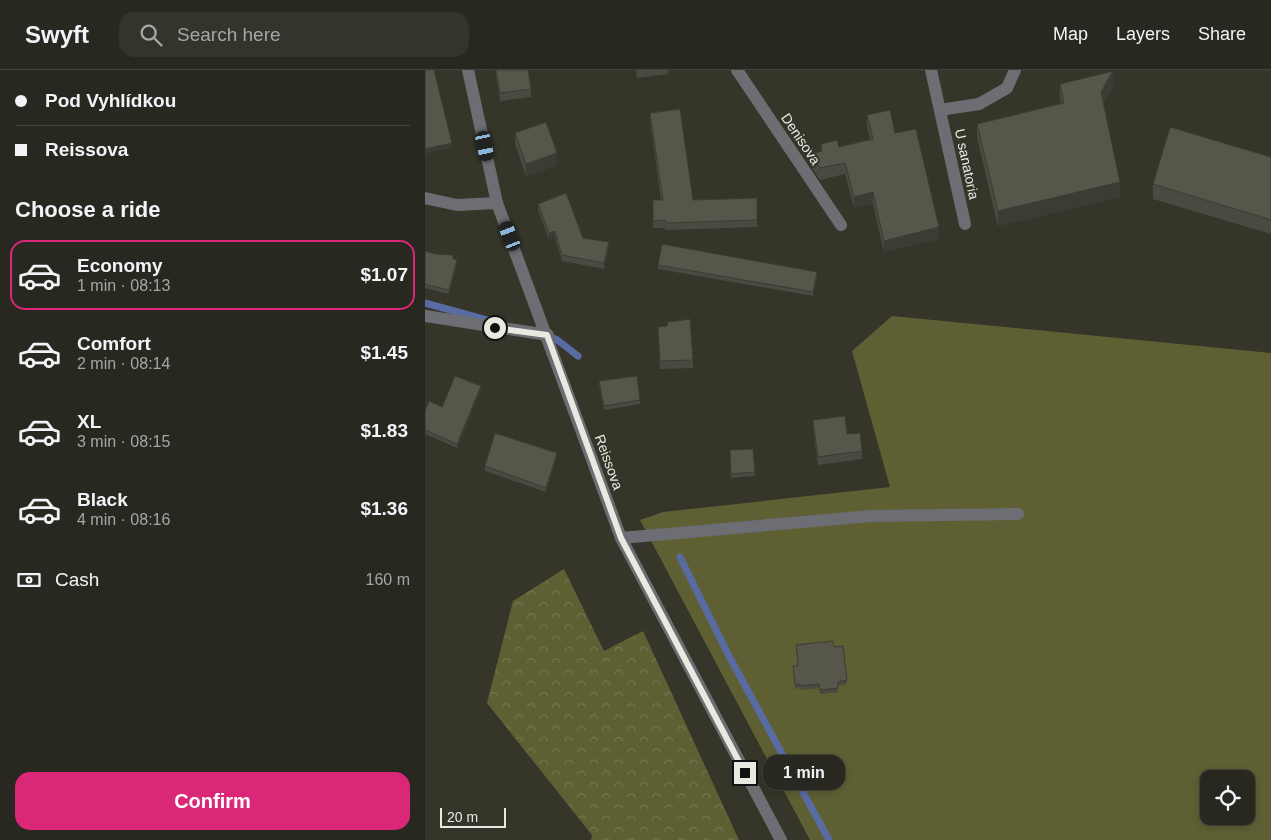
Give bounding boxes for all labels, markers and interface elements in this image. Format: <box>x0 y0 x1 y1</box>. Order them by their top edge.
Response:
search box <box>119 12 469 57</box>
text: Swyft <box>25 21 89 48</box>
icon: search <box>137 21 165 49</box>
text: Search here <box>177 24 281 45</box>
text: Map <box>1053 24 1088 44</box>
text: Layers <box>1116 24 1170 44</box>
text: Share <box>1198 24 1246 44</box>
text: Pod Vyhlídkou <box>45 90 176 111</box>
street label: Denisova <box>778 110 824 168</box>
street label: U sanatoria <box>952 127 982 201</box>
car <box>474 130 495 162</box>
text: Reissova <box>45 139 128 160</box>
text: Choose a ride <box>15 197 160 222</box>
car <box>497 219 522 253</box>
icon: car <box>17 253 62 298</box>
text: Economy <box>77 255 163 276</box>
text: $1.07 <box>360 264 408 285</box>
text: 1 min · 08:13 <box>77 277 170 294</box>
route start <box>484 317 506 339</box>
icon: car <box>17 331 62 376</box>
text: Comfort <box>77 333 151 354</box>
text: $1.45 <box>360 342 408 363</box>
text: 2 min · 08:14 <box>77 355 170 372</box>
icon: car <box>17 409 62 454</box>
text: XL <box>77 411 101 432</box>
text: $1.83 <box>360 420 408 441</box>
street label: Reissova <box>592 432 626 492</box>
text: 3 min · 08:15 <box>77 433 170 450</box>
icon: car <box>17 487 62 532</box>
text: Black <box>77 489 128 510</box>
text: $1.36 <box>360 498 408 519</box>
text: 4 min · 08:16 <box>77 511 170 528</box>
icon: cash <box>15 566 43 594</box>
text: Cash <box>55 569 99 590</box>
text: 160 m <box>366 571 410 588</box>
callout: 1 min <box>763 756 845 790</box>
route end <box>734 762 756 784</box>
text: 1 min <box>783 764 825 781</box>
map controls <box>1200 770 1255 825</box>
button: locate <box>1200 770 1255 825</box>
button: Confirm <box>15 772 410 830</box>
scale bar <box>440 805 506 828</box>
text: 20 m <box>447 809 478 825</box>

